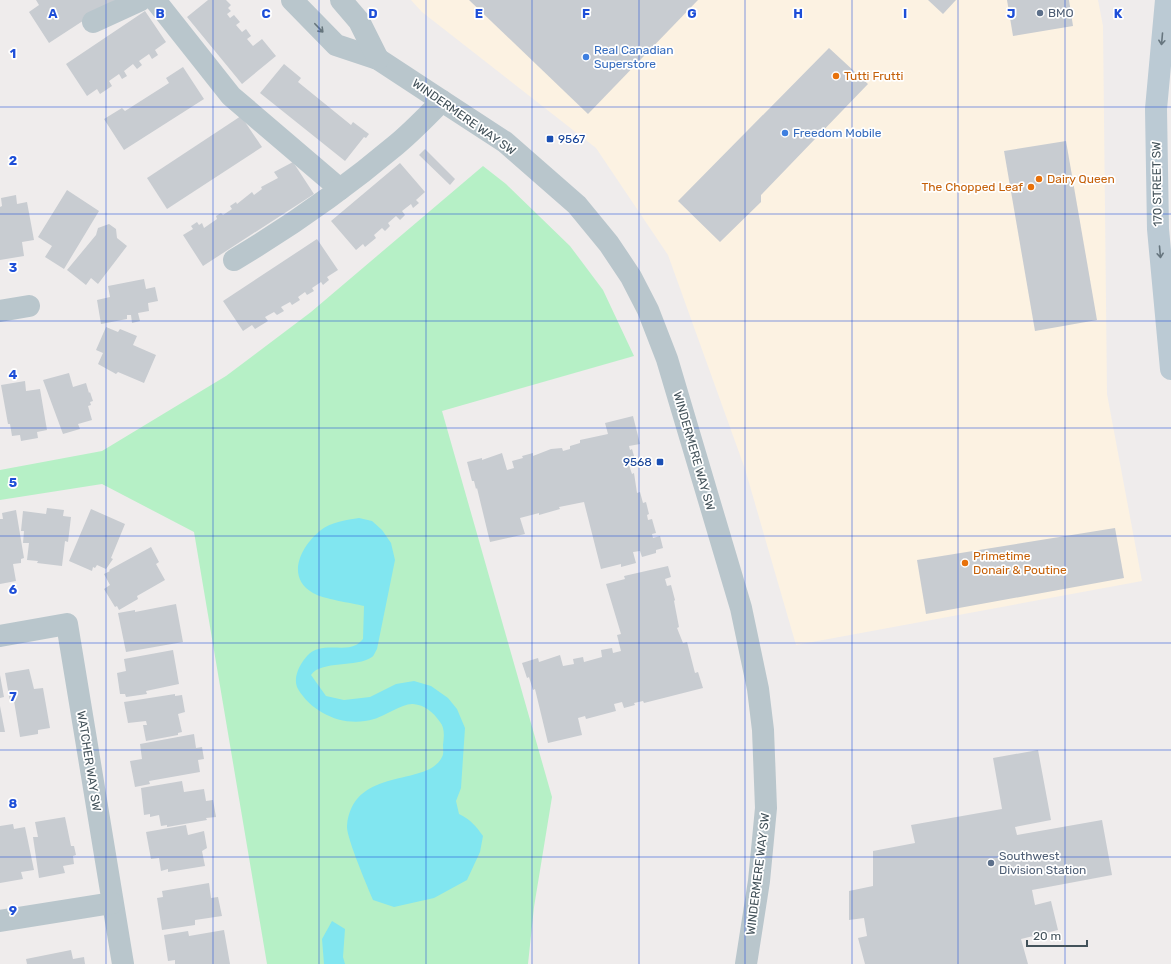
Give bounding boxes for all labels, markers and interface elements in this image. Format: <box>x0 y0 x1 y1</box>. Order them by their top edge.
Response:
text: A <box>48 6 58 21</box>
text: B <box>155 6 165 21</box>
text: C <box>261 6 271 21</box>
text: D <box>368 6 378 21</box>
text: E <box>475 6 483 21</box>
text: F <box>582 6 590 21</box>
text: G <box>687 6 697 21</box>
text: H <box>793 6 803 21</box>
text: I <box>903 6 907 21</box>
text: J <box>1007 6 1015 21</box>
place label: BMO <box>1048 6 1074 20</box>
text: K <box>1114 6 1123 21</box>
marker: BMO <box>1035 8 1045 18</box>
one-way arrow <box>314 23 324 33</box>
one-way arrow <box>1159 32 1166 45</box>
place label: Real Canadian Superstore <box>594 43 673 71</box>
text: 1 <box>10 46 16 61</box>
marker: Real Canadian Superstore <box>581 52 591 62</box>
place label: Tutti Frutti <box>844 69 903 83</box>
marker: Tutti Frutti <box>831 71 841 81</box>
street label: WINDERMERE WAY SW <box>410 76 519 158</box>
place label: Freedom Mobile <box>793 126 882 140</box>
marker: Freedom Mobile <box>780 128 790 138</box>
place label: 9567 <box>558 132 585 146</box>
marker: 9567 <box>545 134 555 144</box>
street label: 170 STREET SW <box>1149 141 1165 227</box>
text: 2 <box>9 153 17 168</box>
place label: Dairy Queen <box>1047 172 1115 186</box>
marker: Dairy Queen <box>1034 174 1044 184</box>
place label: The Chopped Leaf <box>921 180 1023 194</box>
marker: The Chopped Leaf <box>1026 182 1036 192</box>
one-way arrow <box>1157 245 1164 258</box>
text: 3 <box>9 260 18 275</box>
text: 4 <box>9 367 18 382</box>
street label: WINDERMERE WAY SW <box>670 390 718 512</box>
place label: 9568 <box>623 455 652 469</box>
marker: 9568 <box>655 457 665 467</box>
text: 5 <box>9 475 17 490</box>
place label: Primetime Donair & Poutine <box>973 549 1067 577</box>
marker: Primetime Donair & Poutine <box>960 558 970 568</box>
text: 6 <box>9 582 18 597</box>
text: 7 <box>9 689 17 704</box>
street label: WATCHER WAY SW <box>74 710 104 813</box>
text: 8 <box>9 796 18 811</box>
street label: WINDERMERE WAY SW <box>744 812 772 936</box>
place label: Southwest Division Station <box>999 849 1086 877</box>
marker: Southwest Division Station <box>986 858 996 868</box>
text: 9 <box>9 903 17 918</box>
scale bar <box>1027 922 1087 948</box>
text: 20 m <box>1033 929 1061 943</box>

